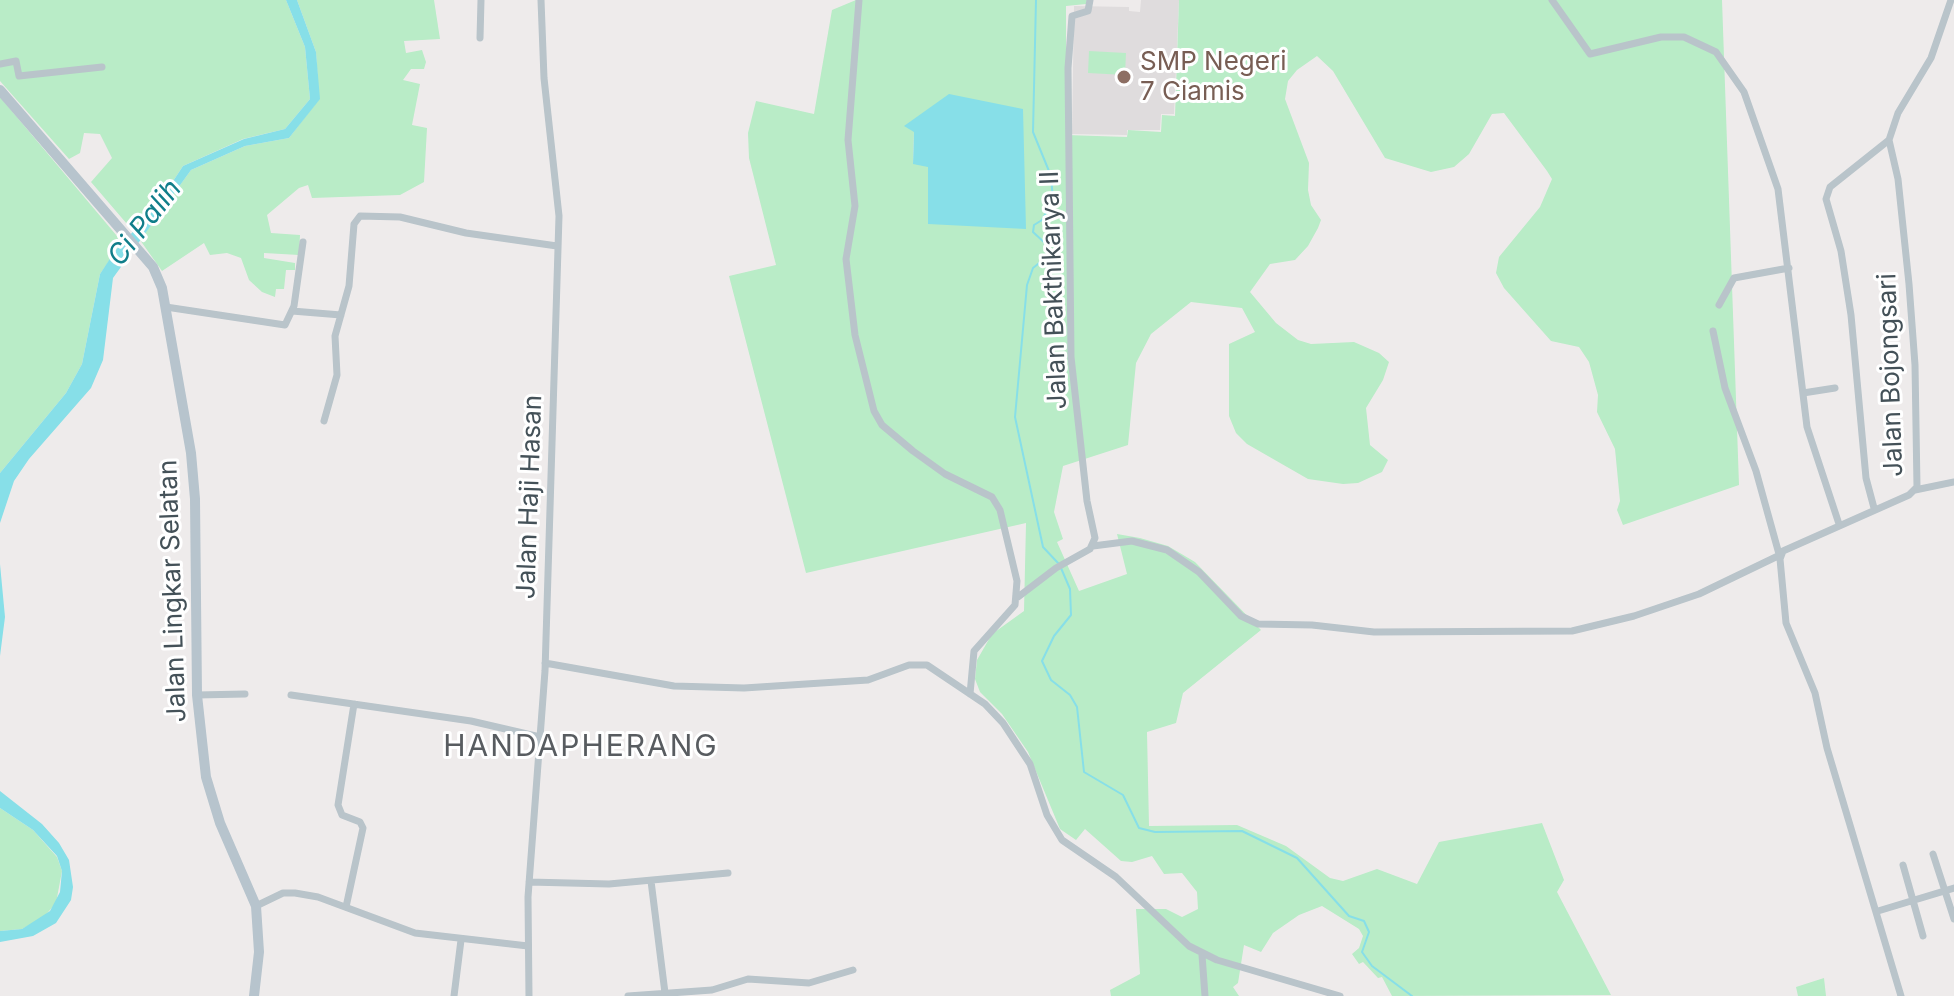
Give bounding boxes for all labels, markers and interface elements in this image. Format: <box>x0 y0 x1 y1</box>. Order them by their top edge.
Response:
place label: SMP Negeri 7 Ciamis <box>1140 46 1286 108</box>
marker: SMP Negeri 7 Ciamis <box>1115 68 1133 86</box>
street label: Jalan Bakthikarya II <box>1034 170 1074 410</box>
water label: Ci Palih <box>101 173 189 273</box>
street label: Jalan Bojongsari <box>1872 273 1910 477</box>
street label: Jalan Haji Hasan <box>511 394 549 600</box>
street label: Jalan Lingkar Selatan <box>153 459 193 723</box>
district label: HANDAPHERANG <box>443 729 719 765</box>

